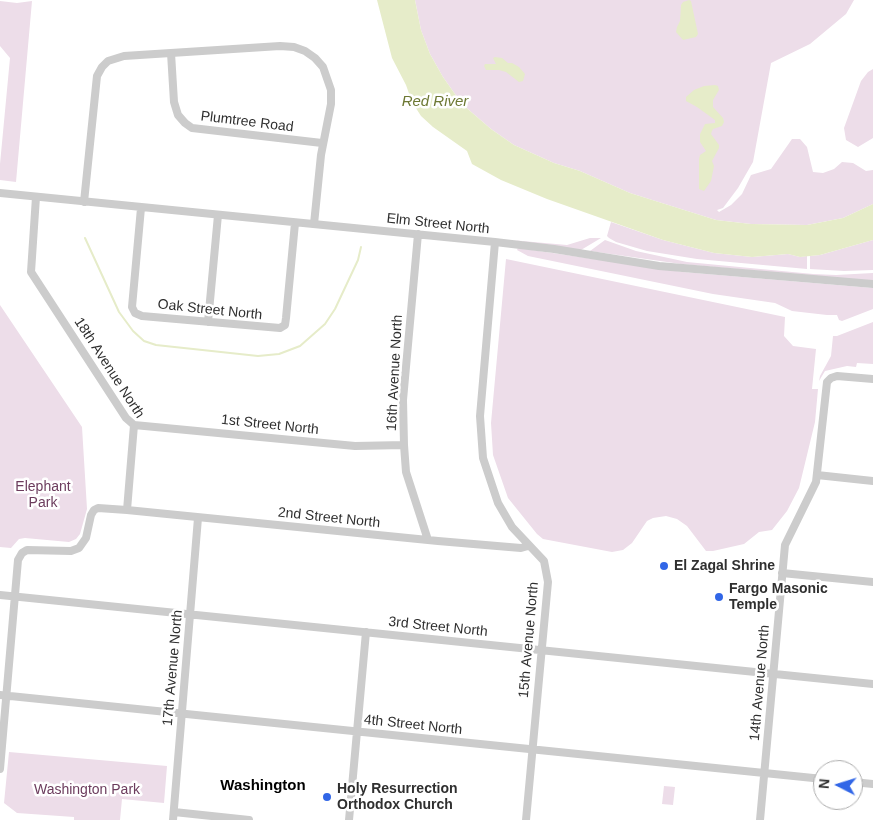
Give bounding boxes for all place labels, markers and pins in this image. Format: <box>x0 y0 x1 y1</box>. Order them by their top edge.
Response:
place label: El Zagal Shrine <box>674 558 775 574</box>
marker: El Zagal Shrine <box>658 560 670 572</box>
place label: Fargo Masonic Temple <box>729 581 828 614</box>
marker: Fargo Masonic Temple <box>713 591 725 603</box>
place label: Holy Resurrection Orthodox Church <box>337 781 458 814</box>
marker: Holy Resurrection Orthodox Church <box>321 791 333 803</box>

